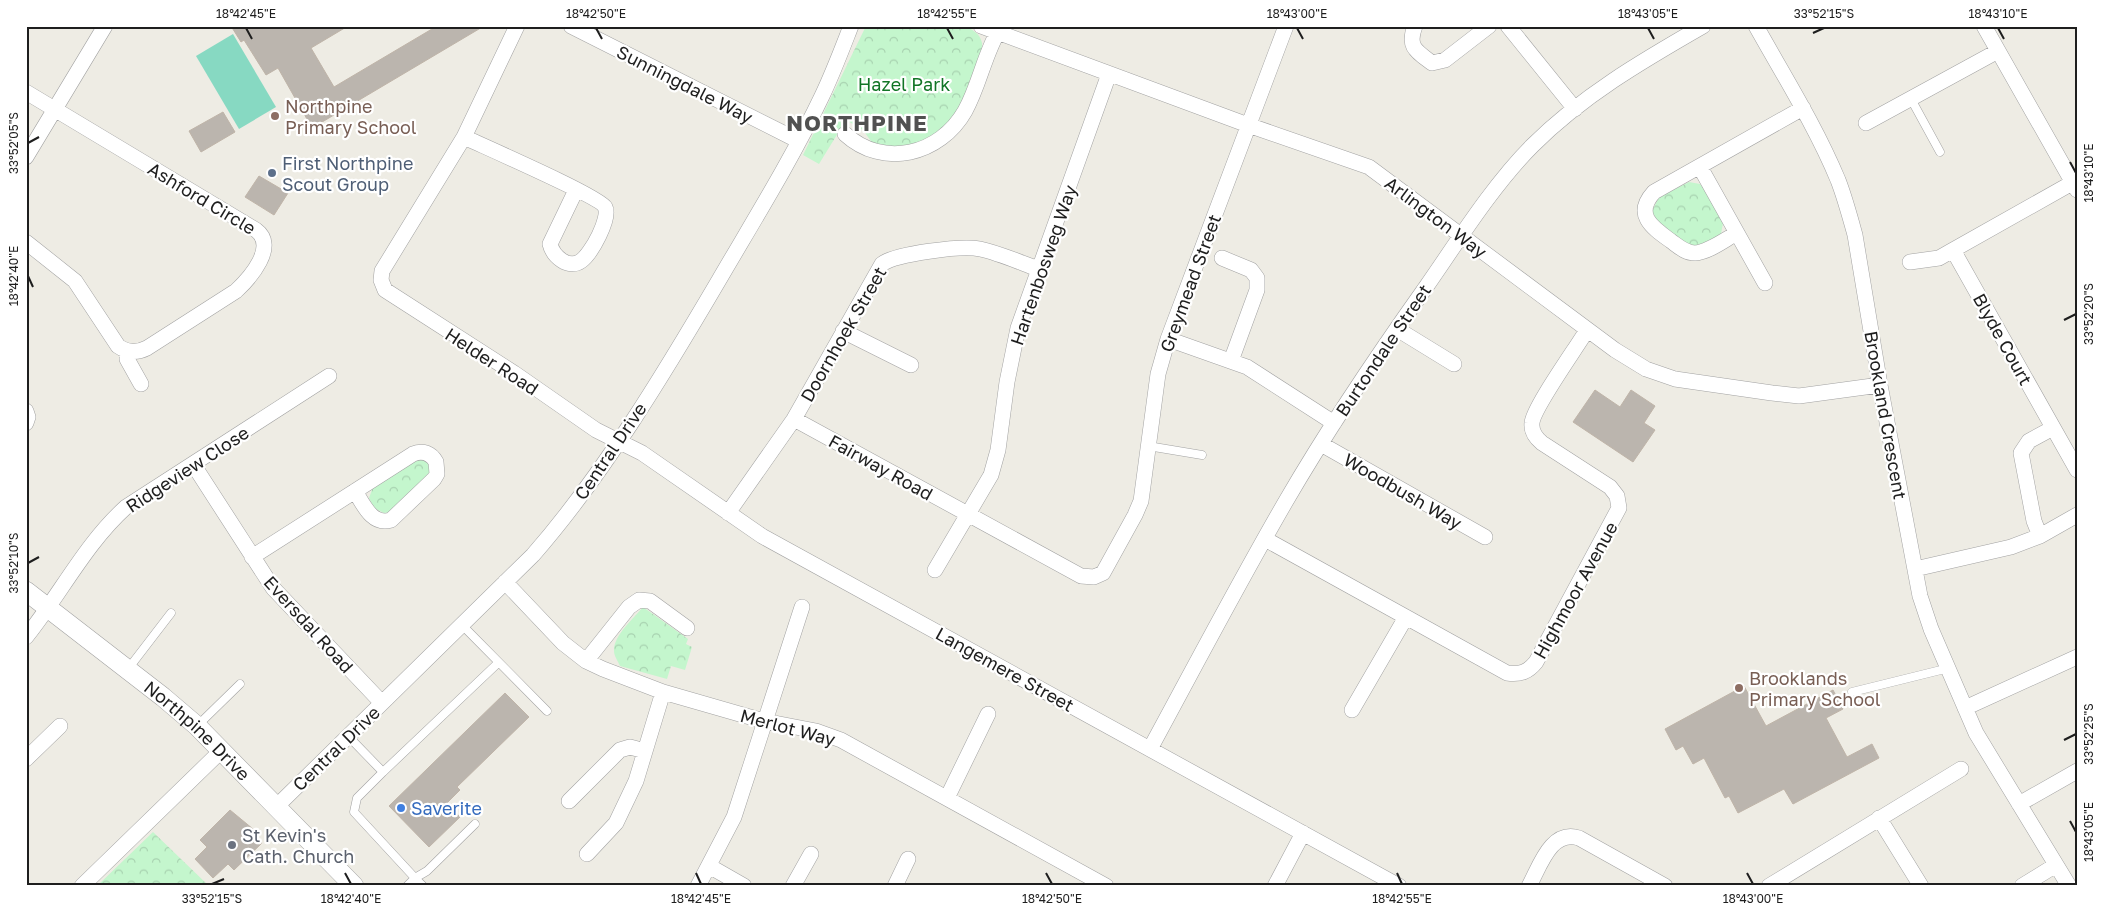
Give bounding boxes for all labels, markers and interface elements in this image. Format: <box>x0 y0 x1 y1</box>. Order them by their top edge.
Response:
text: 18°42'45"E <box>216 6 276 21</box>
text: 18°42'50"E <box>566 6 626 21</box>
text: 18°42'55"E <box>917 6 977 21</box>
text: 18°43'00"E <box>1267 6 1327 21</box>
text: 18°43'05"E <box>1618 6 1678 21</box>
text: 33°52'15"S <box>1794 6 1855 21</box>
text: 18°43'10"E <box>1969 6 2027 21</box>
street label: Sunningdale Way <box>613 40 757 128</box>
park label: Hazel Park <box>858 73 950 95</box>
place label: Northpine Primary School <box>285 95 417 138</box>
district label: NORTHPINE <box>786 109 928 136</box>
marker: Northpine Primary School <box>269 110 281 122</box>
text: 33°52'05"S <box>6 112 21 174</box>
text: 18°43'10"E <box>2081 144 2096 202</box>
place label: First Northpine Scout Group <box>282 152 413 195</box>
street label: Ashford Circle <box>144 157 260 239</box>
marker: First Northpine Scout Group <box>266 167 278 179</box>
street label: Arlington Way <box>1381 172 1491 262</box>
street label: Hartenbosweg Way <box>1005 182 1081 348</box>
street label: Greymead Street <box>1155 211 1225 355</box>
text: 18°42'40"E <box>6 246 21 306</box>
street label: Doornhoek Street <box>795 262 891 406</box>
street label: Burtondale Street <box>1331 280 1435 420</box>
text: 33°52'20"S <box>2081 283 2096 345</box>
street label: Blyde Court <box>1969 289 2037 389</box>
street label: Helder Road <box>441 323 543 399</box>
street label: Brookland Crescent <box>1860 329 1912 501</box>
street label: Central Drive <box>569 398 651 504</box>
street label: Ridgeview Close <box>121 421 253 517</box>
street label: Fairway Road <box>825 429 937 505</box>
street label: Woodbush Way <box>1340 448 1466 534</box>
street label: Highmoor Avenue <box>1528 518 1622 662</box>
text: 33°52'10"S <box>6 532 21 593</box>
street label: Eversdal Road <box>260 571 358 677</box>
street label: Langemere Street <box>932 622 1078 716</box>
place label: Brooklands Primary School <box>1749 667 1881 710</box>
street label: Northpine Drive <box>140 676 255 785</box>
marker: Brooklands Primary School <box>1733 682 1745 694</box>
street label: Central Drive <box>288 701 384 795</box>
text: 33°52'25"S <box>2081 703 2096 765</box>
street label: Merlot Way <box>738 704 838 750</box>
place label: Saverite <box>411 797 482 819</box>
marker: Saverite <box>395 802 407 814</box>
text: 18°43'05"E <box>2081 802 2096 862</box>
place label: St Kevin's Cath. Church <box>242 824 354 867</box>
marker: St Kevin's Cath. Church <box>226 839 238 851</box>
text: 33°52'15"S <box>182 891 243 906</box>
text: 18°42'40"E <box>321 891 381 906</box>
text: 18°42'45"E <box>671 891 731 906</box>
text: 18°42'50"E <box>1022 891 1082 906</box>
text: 18°42'55"E <box>1372 891 1432 906</box>
text: 18°43'00"E <box>1723 891 1783 906</box>

